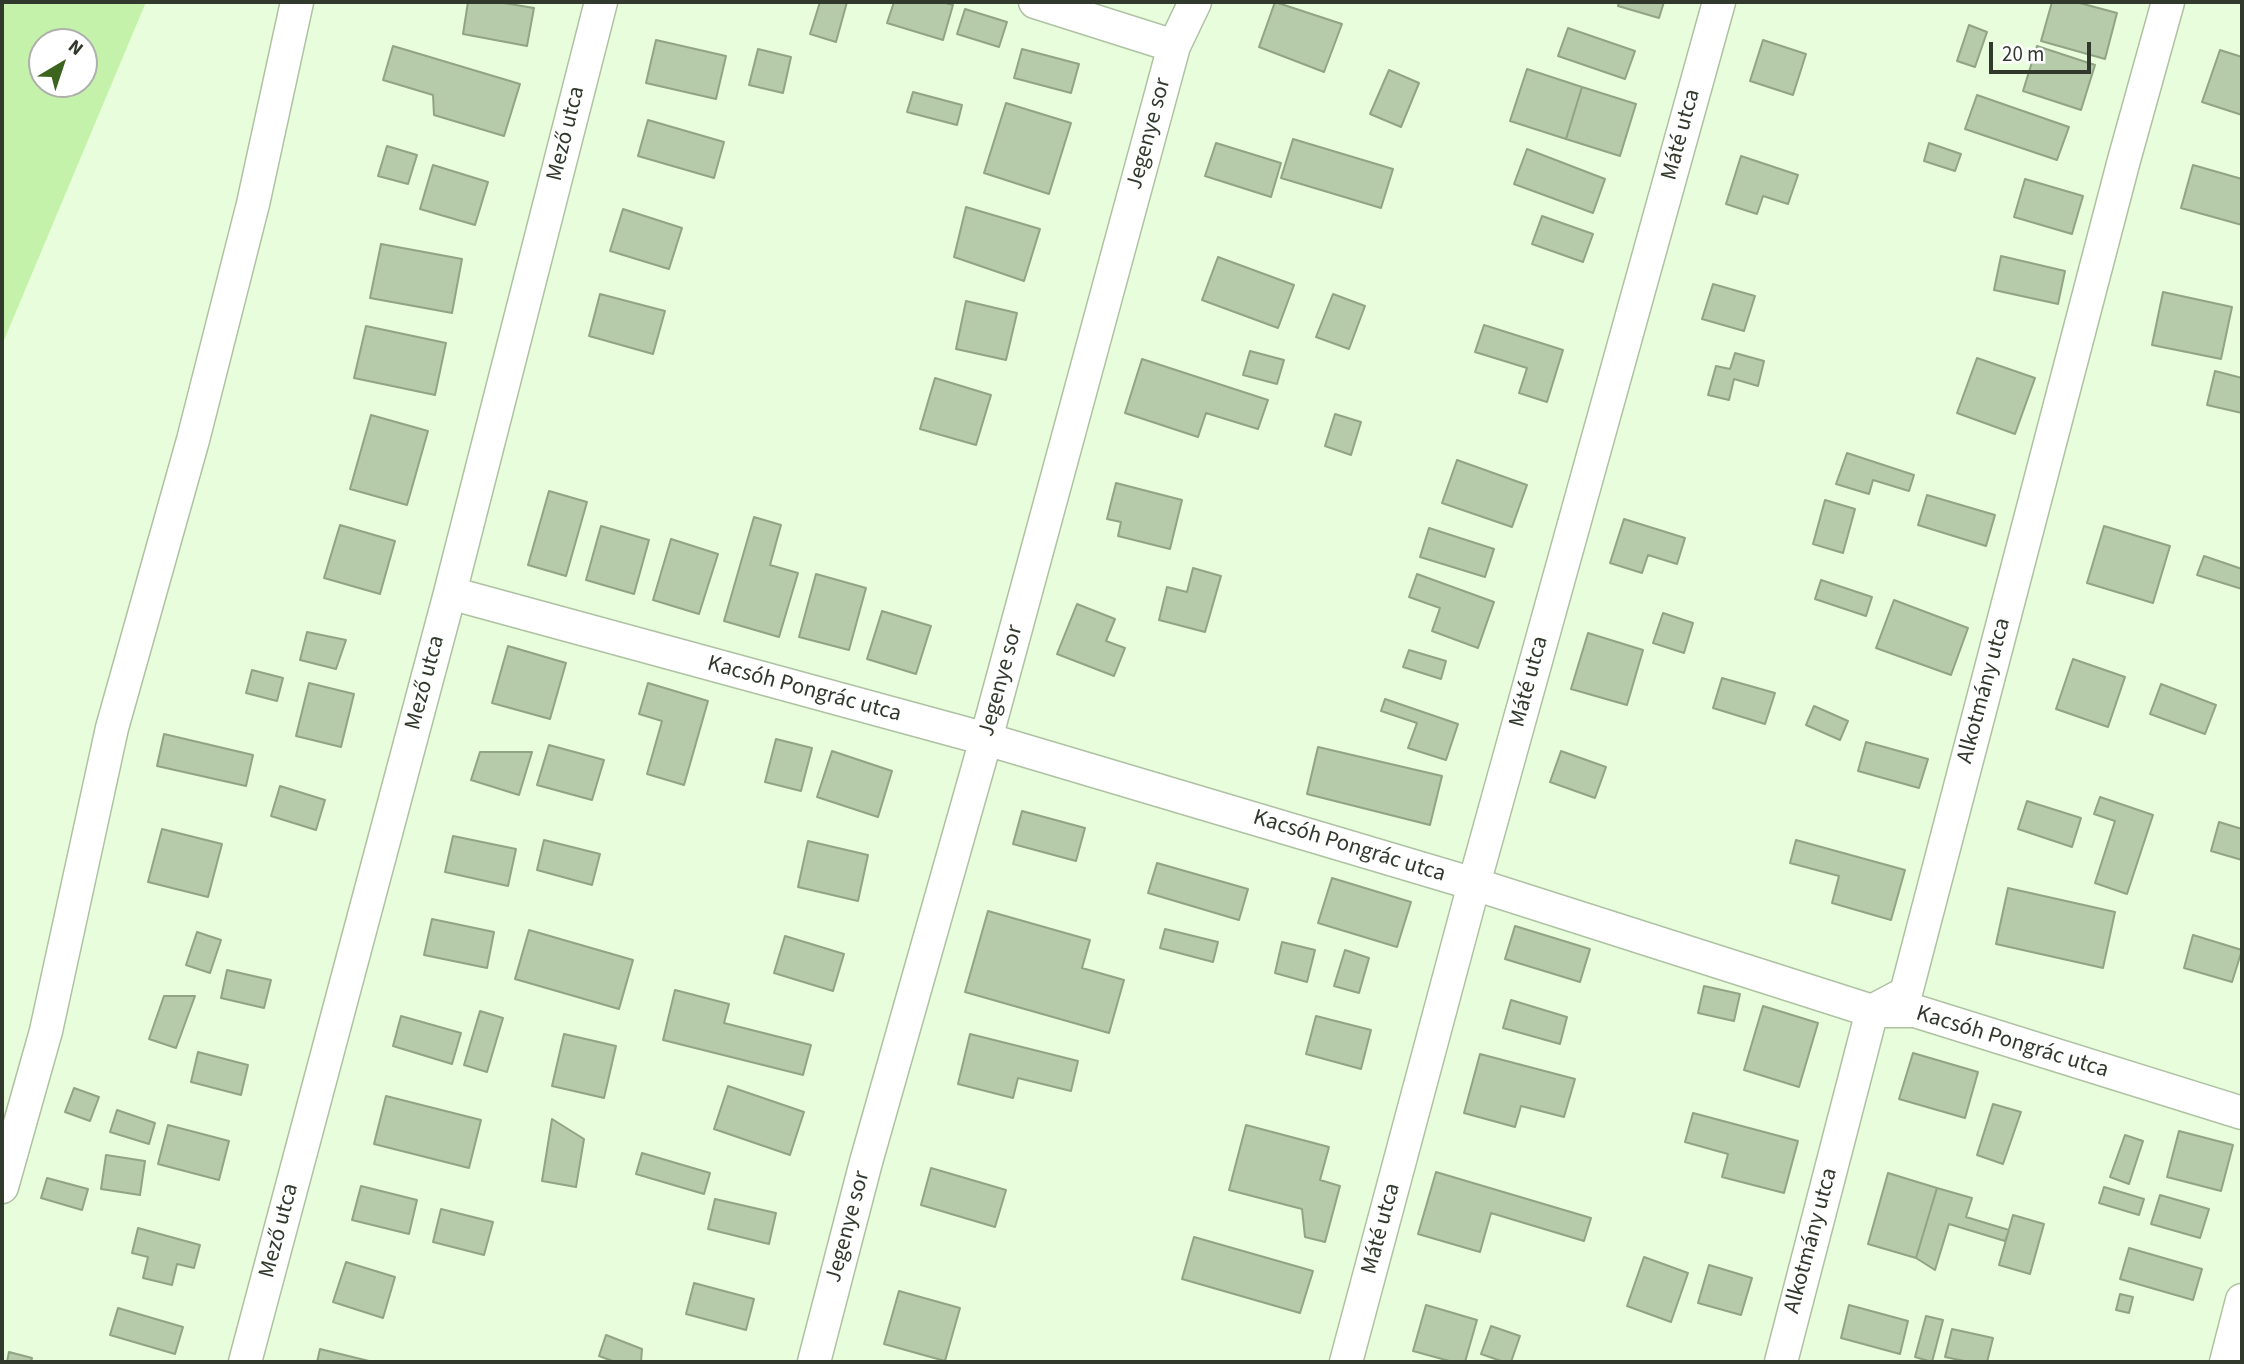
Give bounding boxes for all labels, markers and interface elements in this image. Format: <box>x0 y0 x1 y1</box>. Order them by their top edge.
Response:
north arrow <box>28 28 98 98</box>
scale bar <box>1992 28 2094 72</box>
text: N <box>62 33 89 62</box>
text: 20 m <box>2002 39 2044 69</box>
street label: Jegenye sor <box>1122 75 1178 193</box>
street label: Mező utca <box>542 84 592 184</box>
street label: Máté utca <box>1657 86 1707 184</box>
street label: Alkotmány utca <box>1952 615 2018 767</box>
street label: Jegenye sor <box>974 622 1030 740</box>
street label: Mező utca <box>400 633 452 733</box>
street label: Máté utca <box>1505 633 1555 731</box>
street label: Kacsóh Pongrác utca <box>704 651 904 729</box>
street label: Kacsóh Pongrác utca <box>1249 805 1449 889</box>
street label: Kacsóh Pongrác utca <box>1912 1001 2112 1085</box>
street label: Alkotmány utca <box>1779 1165 1845 1317</box>
street label: Jegenye sor <box>821 1168 877 1286</box>
street label: Máté utca <box>1357 1180 1407 1278</box>
street label: Mező utca <box>254 1181 306 1281</box>

